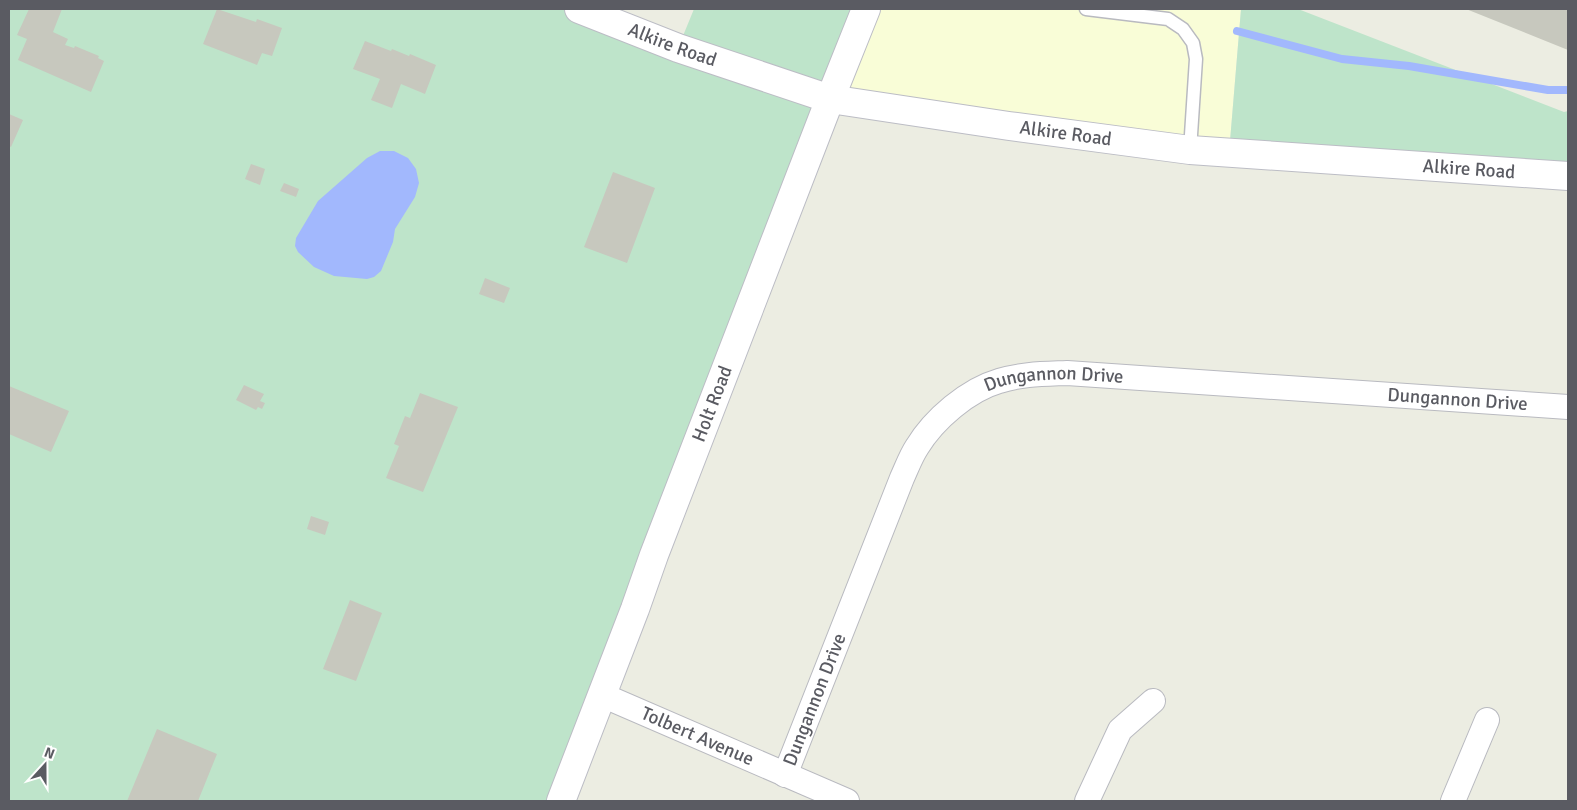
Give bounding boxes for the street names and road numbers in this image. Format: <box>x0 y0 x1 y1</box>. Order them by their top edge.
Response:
street label: Alkire Road <box>625 18 720 72</box>
street label: Alkire Road <box>1018 116 1113 152</box>
street label: Alkire Road <box>1422 154 1516 184</box>
street label: Dungannon Drive <box>980 361 1124 397</box>
street label: Holt Road <box>687 362 738 445</box>
street label: Dungannon Drive <box>1387 383 1528 416</box>
street label: Dungannon Drive <box>778 630 852 769</box>
street label: Tolbert Avenue <box>637 701 758 771</box>

